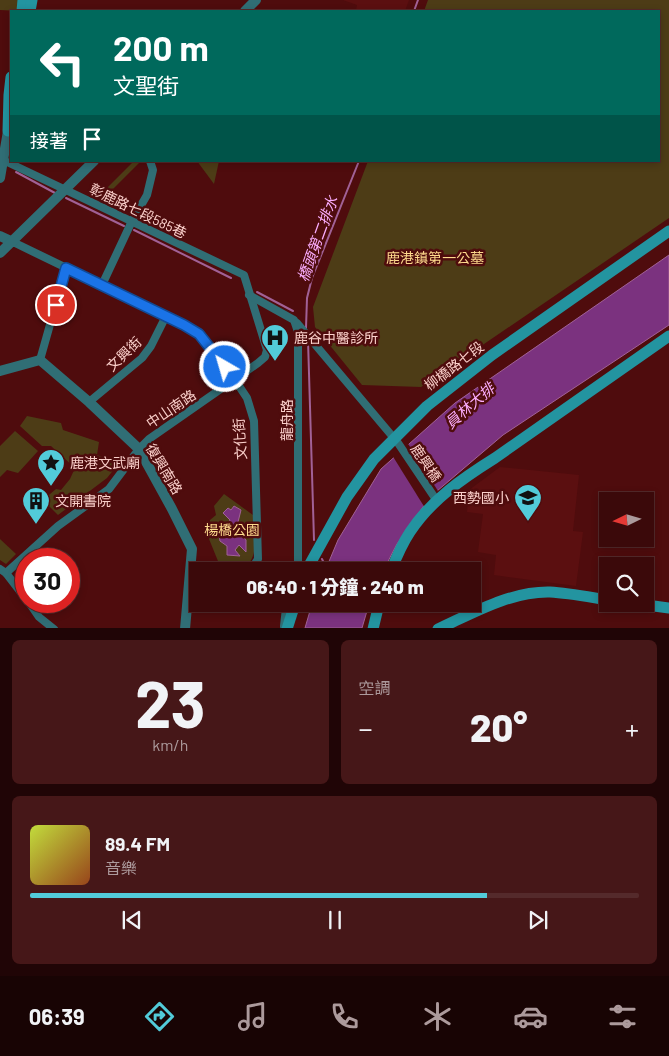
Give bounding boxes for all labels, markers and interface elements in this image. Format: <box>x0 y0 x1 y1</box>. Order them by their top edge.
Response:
text: 200 m <box>113 26 209 68</box>
icon: left <box>30 30 95 95</box>
text: 文聖街 <box>113 72 179 98</box>
icon: arrive <box>78 125 106 153</box>
text: 接著 <box>30 129 68 152</box>
street label: 彰鹿路七段585巷 <box>87 180 189 241</box>
water label: 橋頭第二排水 <box>293 192 341 284</box>
park label: 鹿港鎮第一公墓 <box>386 249 484 266</box>
pin <box>35 284 77 326</box>
icon: arrive <box>42 291 70 319</box>
hospital icon: 鹿谷中醫診所 <box>260 323 290 362</box>
place label: 鹿谷中醫診所 <box>294 329 378 346</box>
street label: 文興街 <box>103 333 145 374</box>
street label: 柳橋路七段 <box>421 338 487 393</box>
position arrow <box>198 340 250 392</box>
water label: 員林大排 <box>441 377 499 432</box>
street label: 中山南路 <box>143 386 199 431</box>
street label: 龍舟路 <box>278 399 295 441</box>
street label: 文化街 <box>230 417 249 461</box>
street label: 復興南路 <box>143 440 186 497</box>
street label: 鹿興橋 <box>408 441 445 485</box>
place icon: 鹿港文武廟 <box>36 448 66 487</box>
place label: 鹿港文武廟 <box>70 454 140 471</box>
school or university icon: 西勢國小 <box>513 483 543 522</box>
building icon: 文開書院 <box>21 486 51 525</box>
place label: 西勢國小 <box>453 489 509 506</box>
place label: 文開書院 <box>55 492 111 509</box>
north arrow <box>599 492 654 548</box>
map controls <box>599 492 654 612</box>
park label: 楊橋公園 <box>204 521 260 538</box>
speed limit sign: 30 <box>15 548 80 613</box>
button: search <box>599 557 654 612</box>
text: 06:40 · 1 分鐘 · 240 m <box>246 575 424 598</box>
text: 23 <box>135 663 206 741</box>
text: 空調 <box>359 678 391 697</box>
text: 20° <box>470 704 528 750</box>
text: − <box>359 711 373 745</box>
text: + <box>625 711 639 745</box>
text: km/h <box>152 735 188 754</box>
text: 89.4 FM <box>105 832 170 855</box>
text: 音樂 <box>105 858 137 877</box>
icon: previous <box>118 906 146 934</box>
icon: pause <box>321 906 349 934</box>
icon: next <box>524 906 552 934</box>
icon: directions <box>142 999 177 1034</box>
icon: music <box>235 999 270 1034</box>
icon: phone <box>327 999 362 1034</box>
icon: climate <box>420 999 455 1034</box>
icon: car <box>513 999 548 1034</box>
icon: filters <box>605 999 640 1034</box>
text: 06:39 <box>29 1003 85 1029</box>

